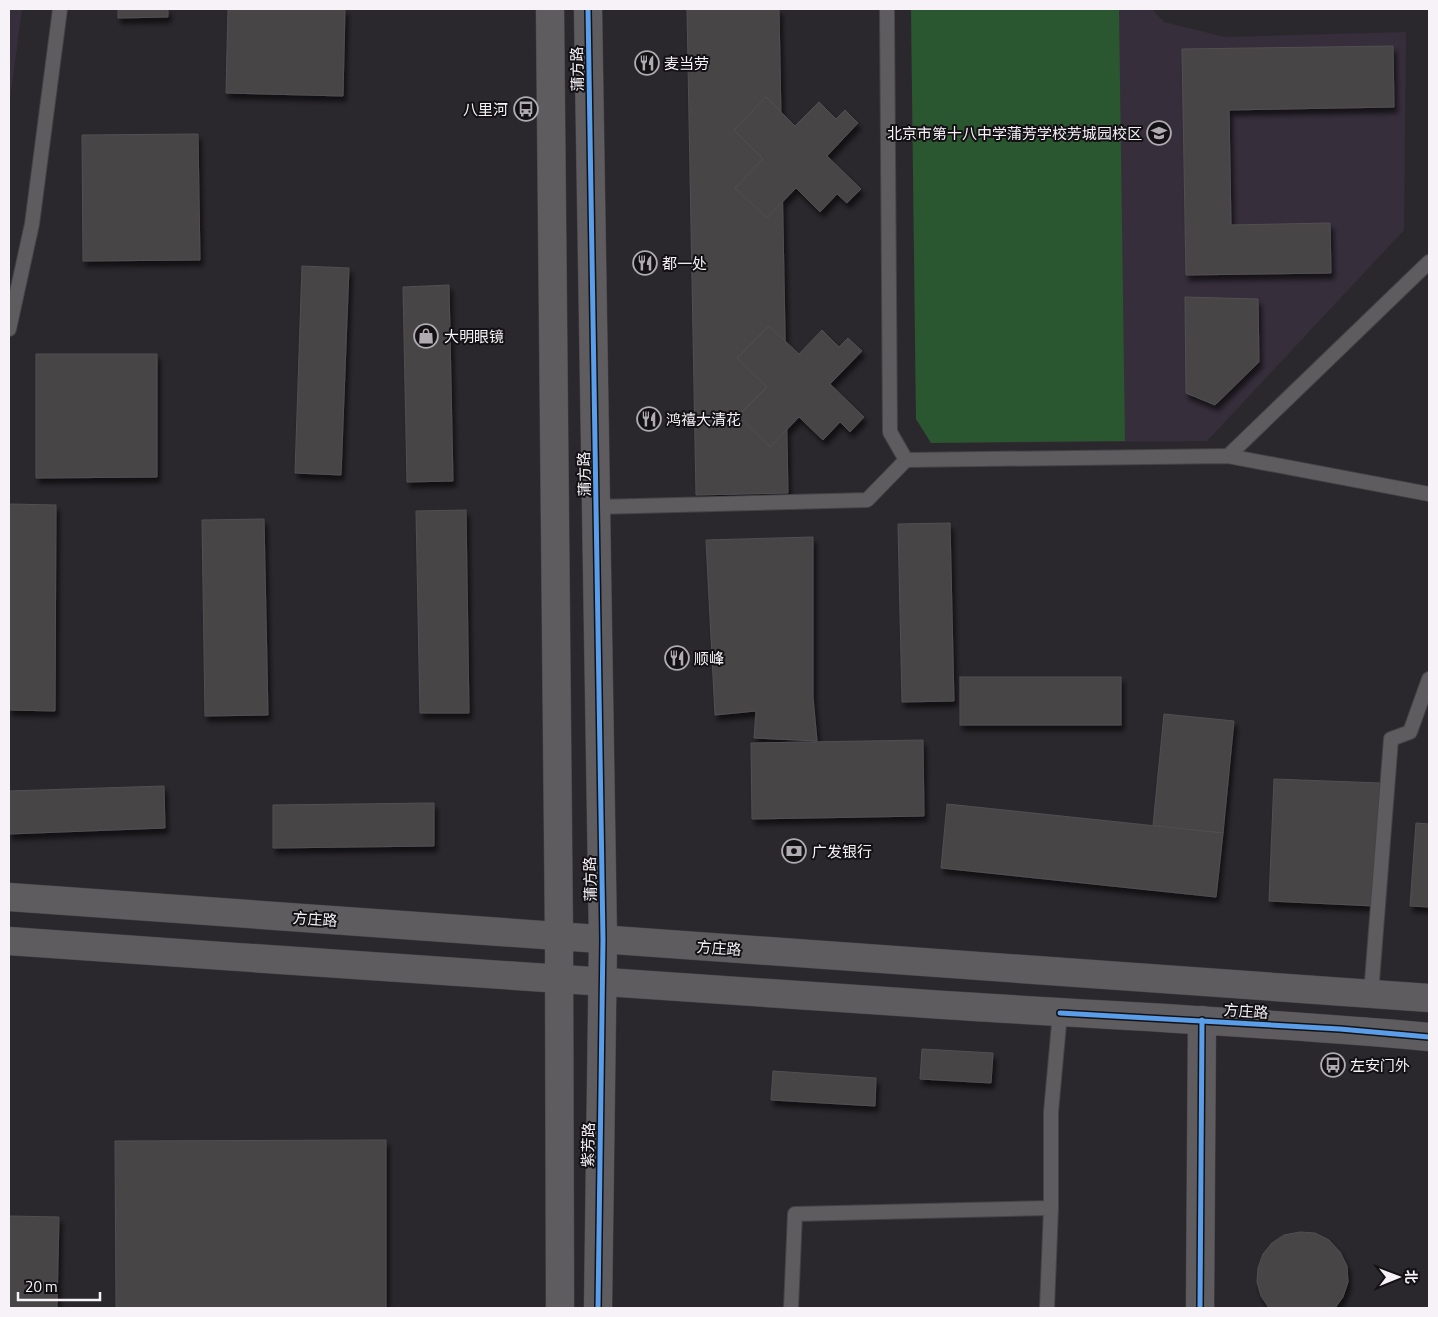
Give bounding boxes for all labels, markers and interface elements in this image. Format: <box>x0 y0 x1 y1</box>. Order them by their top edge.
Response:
street label: 蒲方路 <box>565 46 589 92</box>
restaurant icon: 麦当劳 <box>634 50 660 76</box>
place label: 麦当劳 <box>664 52 709 75</box>
bus stop icon: 八里河 <box>513 96 539 122</box>
place label: 八里河 <box>463 98 508 121</box>
school or university icon: 北京市第十八中学蒲芳学校芳城园校区 <box>1146 120 1172 146</box>
place label: 北京市第十八中学蒲芳学校芳城园校区 <box>887 122 1142 145</box>
restaurant icon: 都一处 <box>632 250 658 276</box>
place label: 都一处 <box>662 252 707 275</box>
shop icon: 大明眼镜 <box>413 323 439 349</box>
place label: 大明眼镜 <box>444 325 504 348</box>
restaurant icon: 鸿禧大清花 <box>636 406 662 432</box>
place label: 鸿禧大清花 <box>666 408 741 431</box>
street label: 蒲方路 <box>572 451 596 497</box>
restaurant icon: 顺峰 <box>664 645 690 671</box>
place label: 顺峰 <box>694 647 724 670</box>
bank icon: 广发银行 <box>781 838 807 864</box>
place label: 广发银行 <box>812 840 872 863</box>
street label: 蒲方路 <box>578 856 602 902</box>
street label: 方庄路 <box>292 906 338 932</box>
street label: 方庄路 <box>696 935 742 961</box>
street label: 方庄路 <box>1223 998 1269 1024</box>
bus stop icon: 左安门外 <box>1320 1052 1346 1078</box>
place label: 左安门外 <box>1350 1054 1410 1077</box>
street label: 紫芳路 <box>576 1122 600 1168</box>
north arrow <box>1373 1252 1423 1302</box>
scale bar <box>18 1270 100 1302</box>
text: 北 <box>1401 1270 1422 1284</box>
text: 20 m <box>25 1275 58 1298</box>

